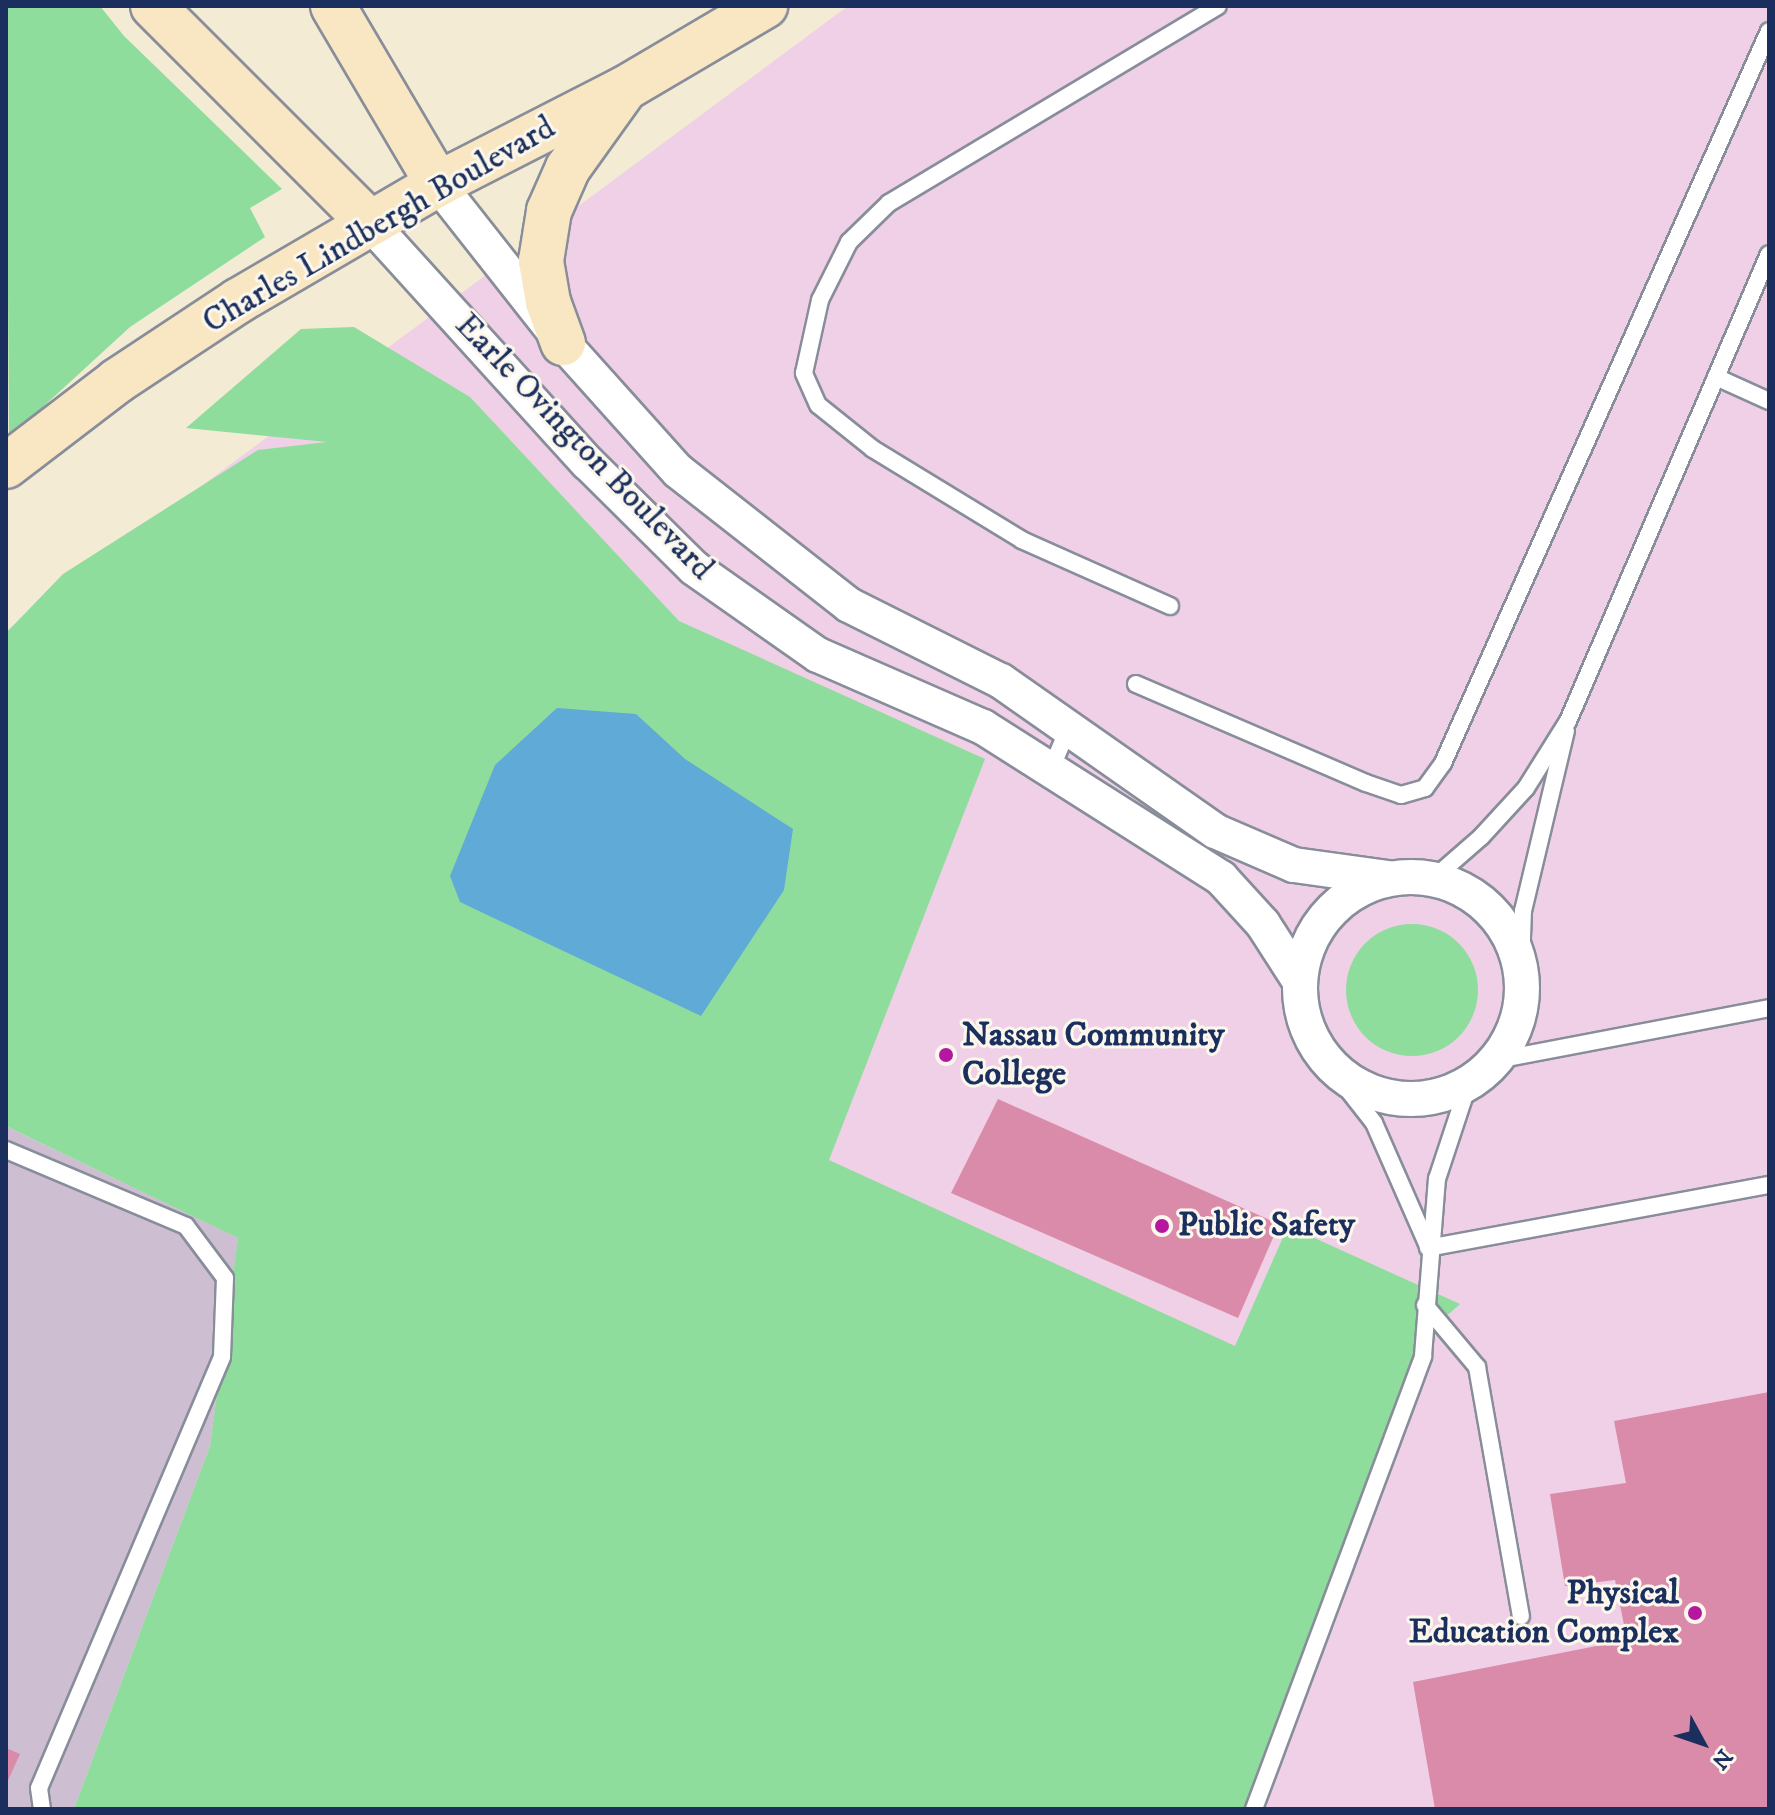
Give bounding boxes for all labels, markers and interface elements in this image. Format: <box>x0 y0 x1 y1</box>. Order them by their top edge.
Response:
street label: Charles Lindbergh Boulevard <box>196 107 562 343</box>
street label: Earle Ovington Boulevard <box>446 305 722 589</box>
place label: Nassau Community College <box>962 1015 1224 1094</box>
marker: Nassau Community College <box>937 1046 955 1064</box>
place label: Public Safety <box>1178 1206 1355 1246</box>
marker: Public Safety <box>1153 1217 1171 1235</box>
place label: Physical Education Complex <box>1409 1573 1679 1652</box>
marker: Physical Education Complex <box>1686 1604 1704 1622</box>
north arrow <box>1663 1703 1743 1783</box>
text: N <box>1706 1743 1738 1774</box>

